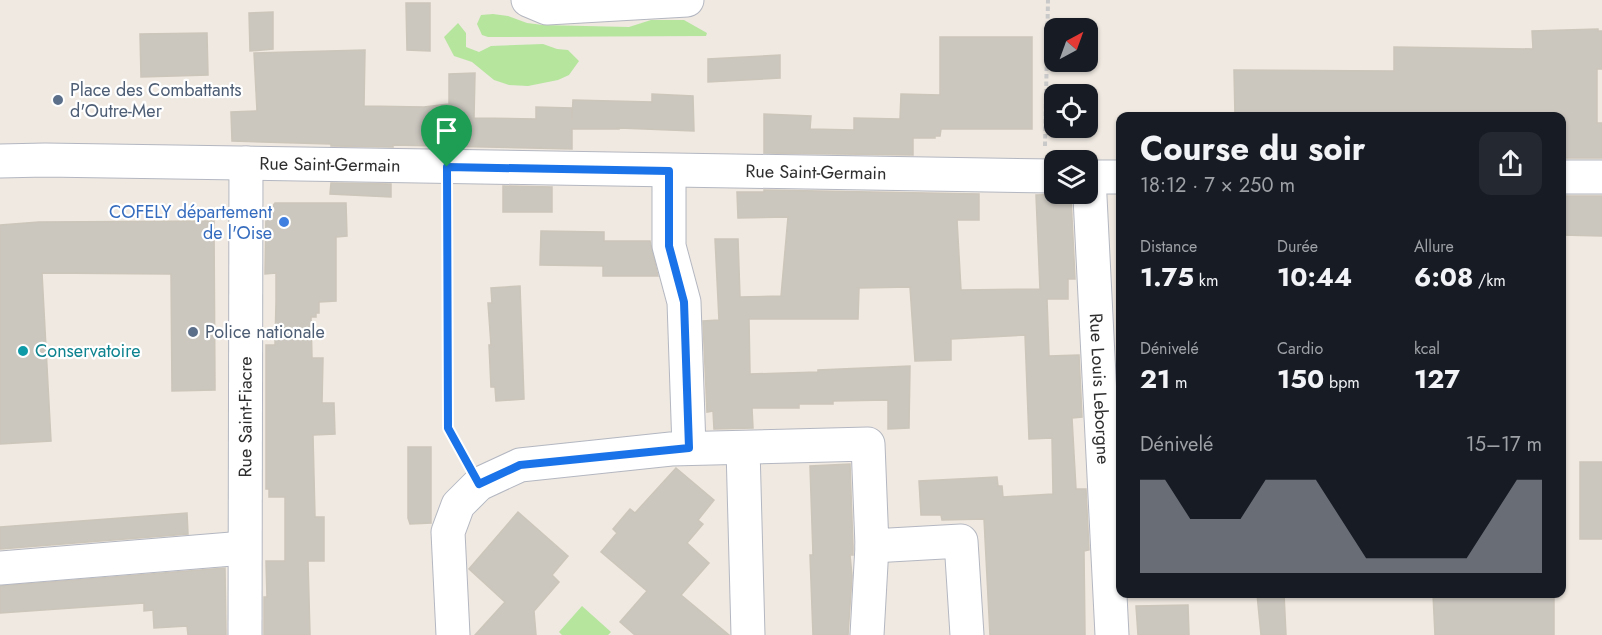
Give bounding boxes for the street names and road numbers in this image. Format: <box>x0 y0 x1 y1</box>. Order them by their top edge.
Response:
street label: Rue Saint-Germain <box>259 150 401 179</box>
street label: Rue Saint-Germain <box>745 158 887 186</box>
street label: Rue Louis Leborgne <box>1083 312 1116 465</box>
street label: Rue Saint-Fiacre <box>232 356 259 478</box>

